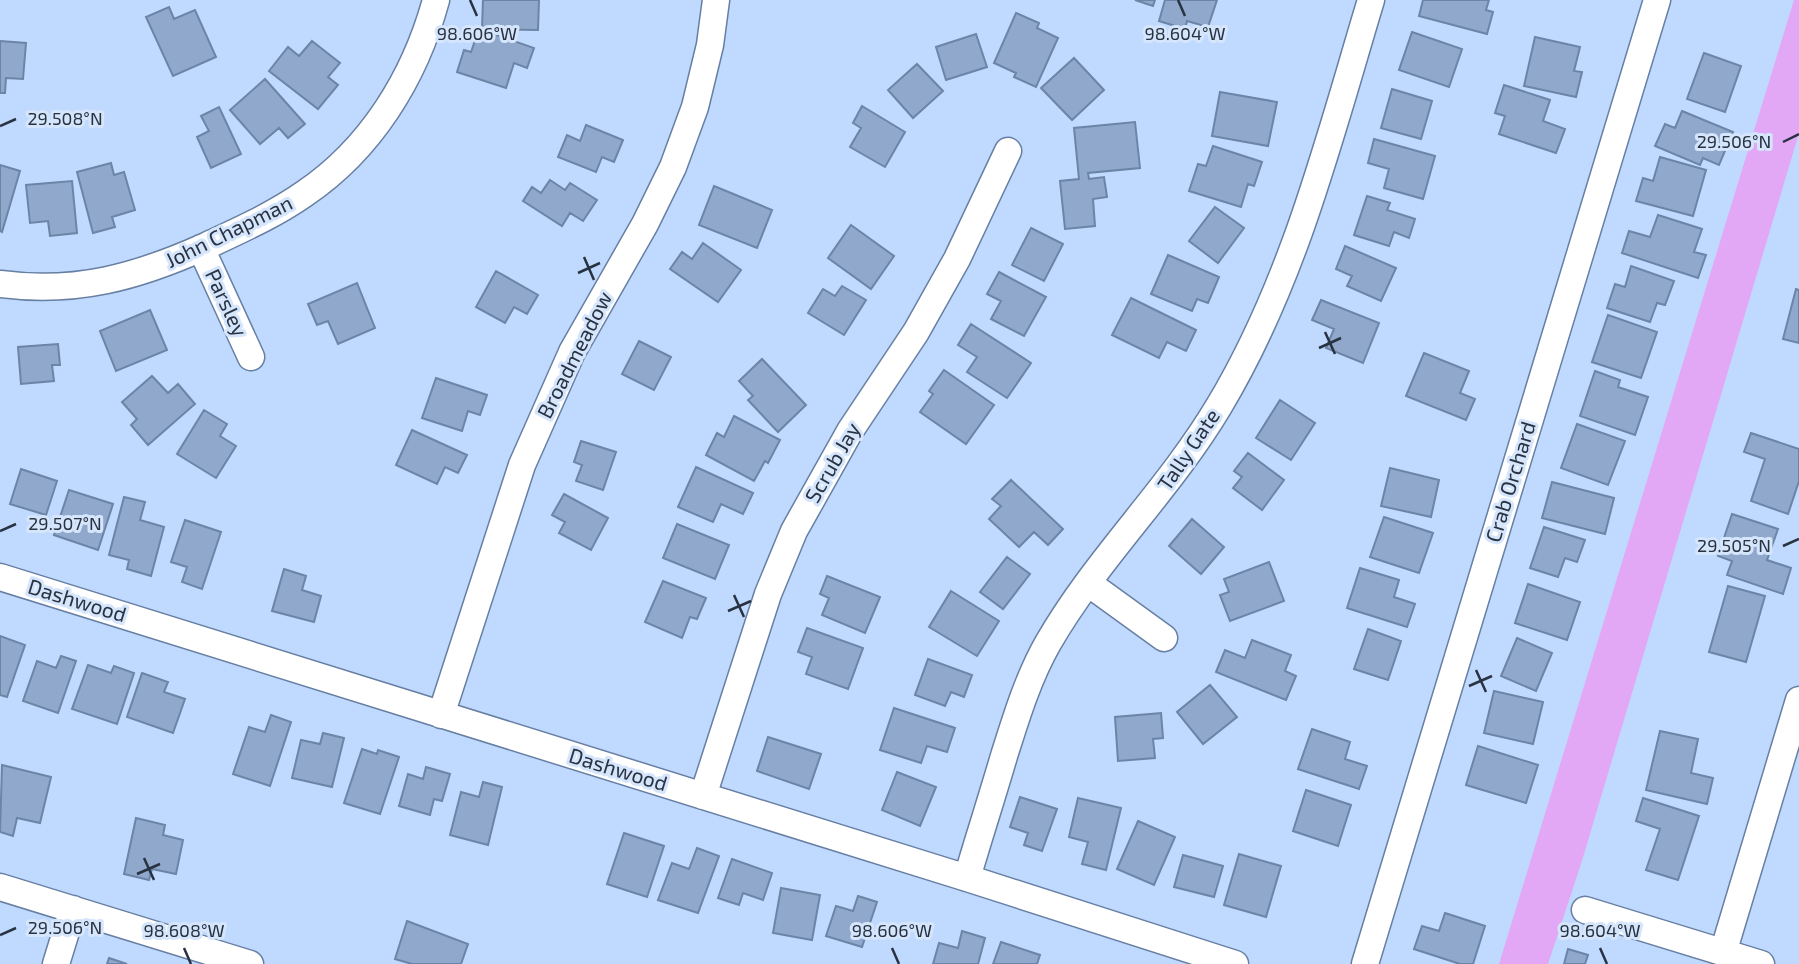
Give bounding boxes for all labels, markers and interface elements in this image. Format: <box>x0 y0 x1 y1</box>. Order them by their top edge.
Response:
text: 98.606°W <box>437 22 517 44</box>
text: 98.604°W <box>1144 22 1226 44</box>
text: 29.508°N <box>27 107 103 129</box>
text: 29.506°N <box>1697 130 1771 152</box>
street label: John Chapman <box>161 189 296 272</box>
street label: Parsley <box>201 265 254 340</box>
street label: Broadmeadow <box>531 287 616 422</box>
street label: Tally Gate <box>1151 404 1224 495</box>
street label: Scrub Jay <box>799 418 865 507</box>
street label: Crab Orchard <box>1479 418 1540 545</box>
text: 29.507°N <box>28 512 102 534</box>
text: 29.505°N <box>1697 534 1771 556</box>
street label: Dashwood <box>25 573 130 626</box>
street label: Dashwood <box>566 742 671 795</box>
text: 29.506°N <box>28 916 102 938</box>
text: 98.608°W <box>143 919 225 941</box>
text: 98.606°W <box>852 919 932 941</box>
text: 98.604°W <box>1559 919 1641 941</box>

